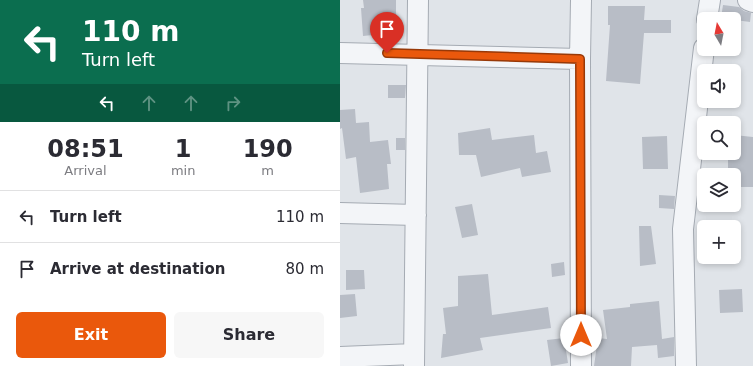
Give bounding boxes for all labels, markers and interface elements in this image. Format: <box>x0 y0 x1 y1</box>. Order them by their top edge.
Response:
pin <box>370 12 404 53</box>
north arrow <box>697 12 741 56</box>
map controls <box>697 12 741 264</box>
text: 110 m <box>82 15 179 48</box>
icon: left <box>16 16 68 68</box>
icon: arrive <box>376 18 398 40</box>
text: Turn left <box>82 49 155 70</box>
button: sound <box>697 64 741 108</box>
icon: left <box>96 92 118 114</box>
icon: ahead <box>138 92 160 114</box>
icon: ahead <box>180 92 202 114</box>
icon: right <box>222 92 244 114</box>
button: search <box>697 116 741 160</box>
text: 08:51 <box>47 135 124 163</box>
text: 1 <box>175 135 191 163</box>
text: 190 <box>243 135 293 163</box>
text: Arrival <box>64 163 107 178</box>
text: min <box>171 163 195 178</box>
text: m <box>261 163 274 178</box>
button: layers <box>697 168 741 212</box>
icon: left <box>16 206 38 228</box>
text: Turn left <box>50 208 122 226</box>
text: 110 m <box>276 208 324 226</box>
button: + <box>697 220 741 264</box>
icon: arrive <box>16 258 38 280</box>
text: Arrive at destination <box>50 260 225 278</box>
text: 80 m <box>286 260 324 278</box>
button: Exit <box>16 312 166 358</box>
button: Share <box>174 312 324 358</box>
position arrow <box>560 314 602 356</box>

